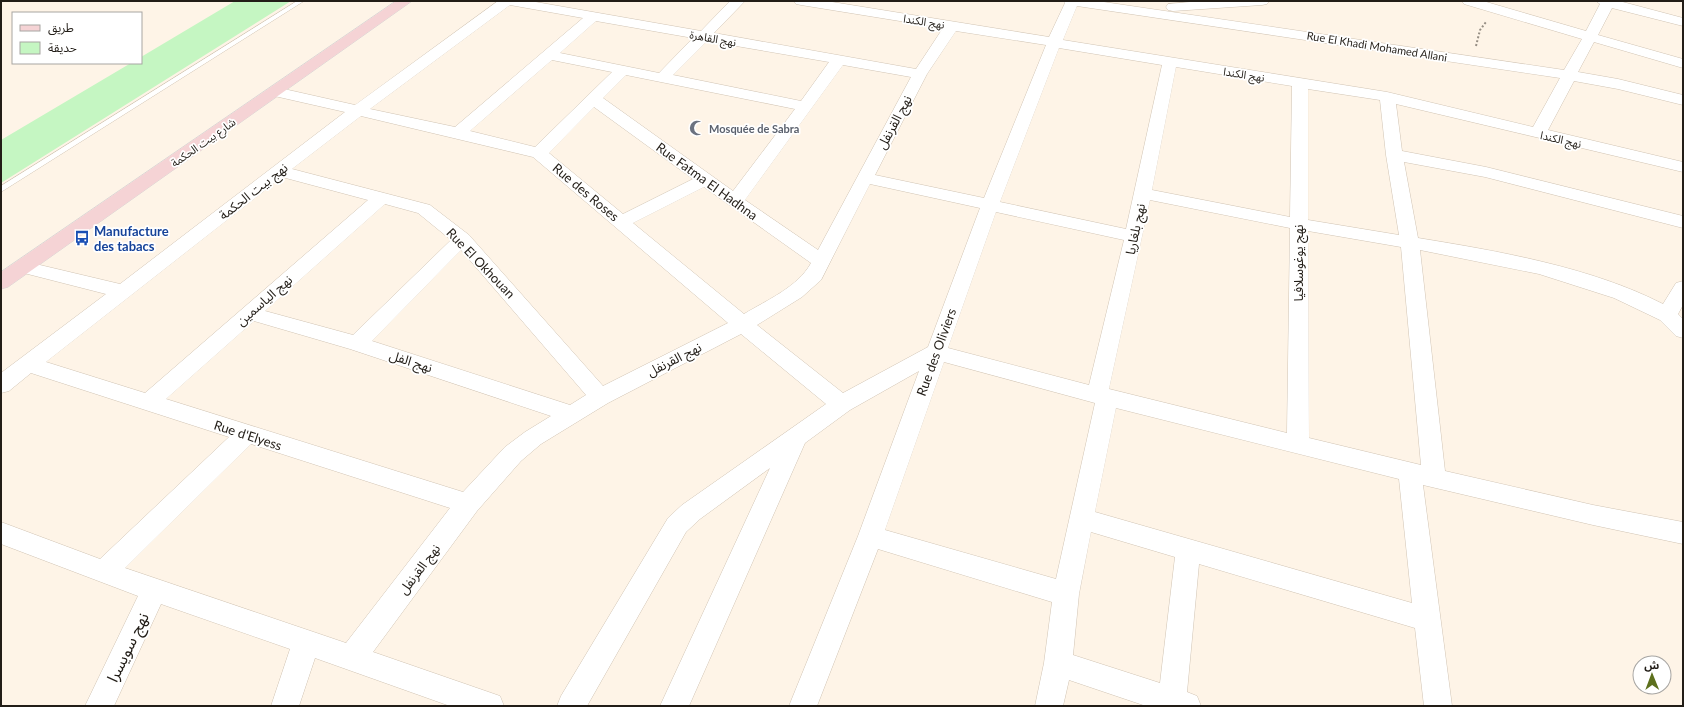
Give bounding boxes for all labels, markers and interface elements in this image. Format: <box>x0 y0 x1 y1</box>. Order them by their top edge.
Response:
street label: نهج الكندا <box>902 11 946 33</box>
legend <box>12 12 142 64</box>
text: طريق <box>48 20 74 36</box>
street label: نهج القاهرة <box>688 27 737 50</box>
street label: Rue El Khadi Mohamed Allani <box>1306 28 1448 64</box>
text: حديقة <box>48 40 77 55</box>
street label: نهج الكندا <box>1222 64 1266 86</box>
street label: نهج القرنفل <box>873 92 918 153</box>
street label: شارع بيت الحكمة <box>168 115 239 171</box>
mosque icon: Mosquée de Sabra <box>688 119 706 137</box>
place label: Mosquée de Sabra <box>709 122 799 135</box>
street label: نهج الكندا <box>1539 128 1583 152</box>
street label: Rue Fatma El Hadhna <box>653 139 761 223</box>
street label: نهج بيت الحكمة <box>215 159 292 225</box>
street label: Rue des Roses <box>550 160 623 225</box>
street label: نهج بلغاريا <box>1122 202 1151 257</box>
place label: Manufacture des tabacs <box>94 223 169 254</box>
street label: Rue El Okhouan <box>443 224 519 302</box>
street label: نهج يوغوسلافيا <box>1290 225 1309 301</box>
bus stop icon: Manufacture des tabacs <box>73 229 91 247</box>
street label: نهج الياسمين <box>233 271 297 331</box>
street label: Rue des Oliviers <box>913 306 959 398</box>
street label: نهج القرنفل <box>644 338 705 382</box>
street label: نهج الفل <box>387 347 435 378</box>
street label: Rue d'Elyess <box>212 417 284 454</box>
street label: نهج القرنفل <box>395 541 446 599</box>
street label: نهج سويسرا <box>102 609 156 687</box>
north arrow <box>1632 655 1672 695</box>
text: ش <box>1644 658 1659 672</box>

